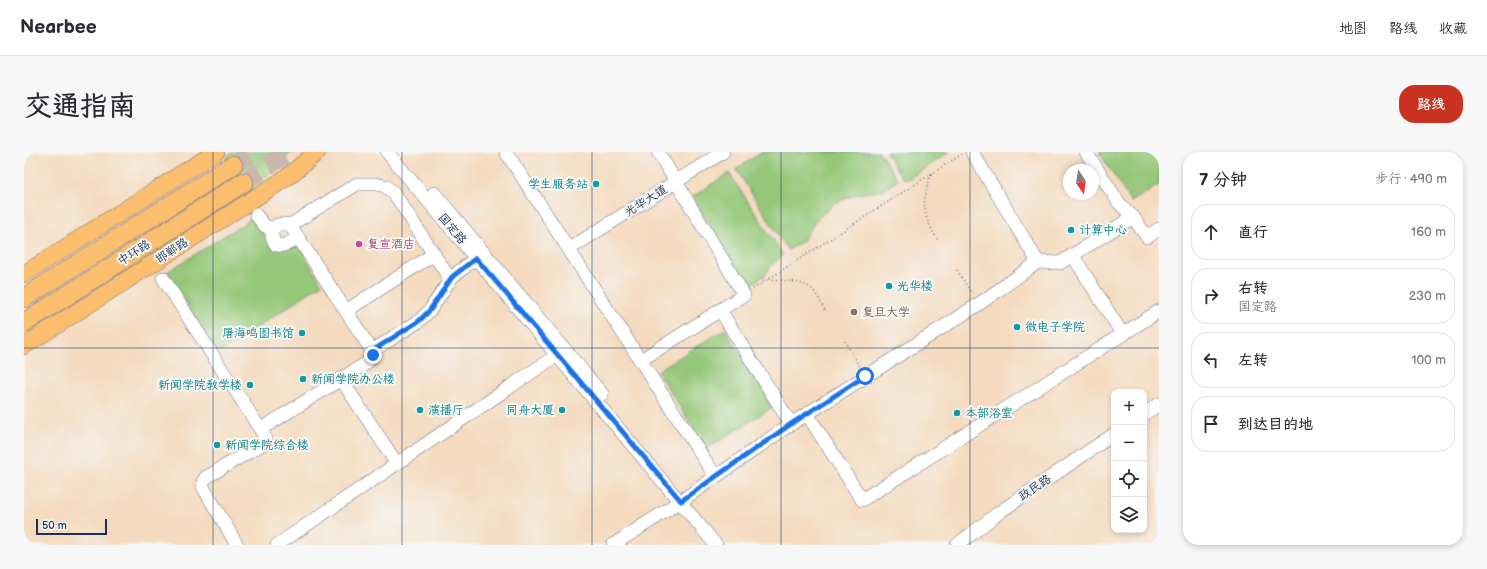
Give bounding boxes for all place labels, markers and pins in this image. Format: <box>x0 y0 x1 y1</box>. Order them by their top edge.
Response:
place label: 学生服务站 <box>528 177 588 192</box>
marker: 学生服务站 <box>591 179 601 189</box>
place label: 计算中心 <box>1079 223 1127 238</box>
marker: 计算中心 <box>1066 225 1076 235</box>
place label: 复宣酒店 <box>367 237 415 252</box>
marker: 复宣酒店 <box>354 239 364 249</box>
place label: 光华楼 <box>897 279 933 294</box>
marker: 光华楼 <box>884 281 894 291</box>
place label: 复旦大学 <box>862 305 910 320</box>
marker: 复旦大学 <box>849 307 859 317</box>
place label: 微电子学院 <box>1025 320 1085 335</box>
marker: 微电子学院 <box>1012 322 1022 332</box>
place label: 屠海鸣图书馆 <box>222 326 294 341</box>
marker: 屠海鸣图书馆 <box>297 328 307 338</box>
place label: 新闻学院办公楼 <box>311 372 395 387</box>
marker: 新闻学院办公楼 <box>298 374 308 384</box>
place label: 新闻学院教学楼 <box>158 378 242 393</box>
marker: 新闻学院教学楼 <box>245 380 255 390</box>
place label: 演播厅 <box>428 403 464 418</box>
place label: 同舟大厦 <box>506 403 554 418</box>
marker: 演播厅 <box>415 405 425 415</box>
marker: 同舟大厦 <box>557 405 567 415</box>
place label: 本部浴室 <box>965 406 1013 421</box>
marker: 本部浴室 <box>952 408 962 418</box>
place label: 新闻学院综合楼 <box>225 438 309 453</box>
marker: 新闻学院综合楼 <box>212 440 222 450</box>

